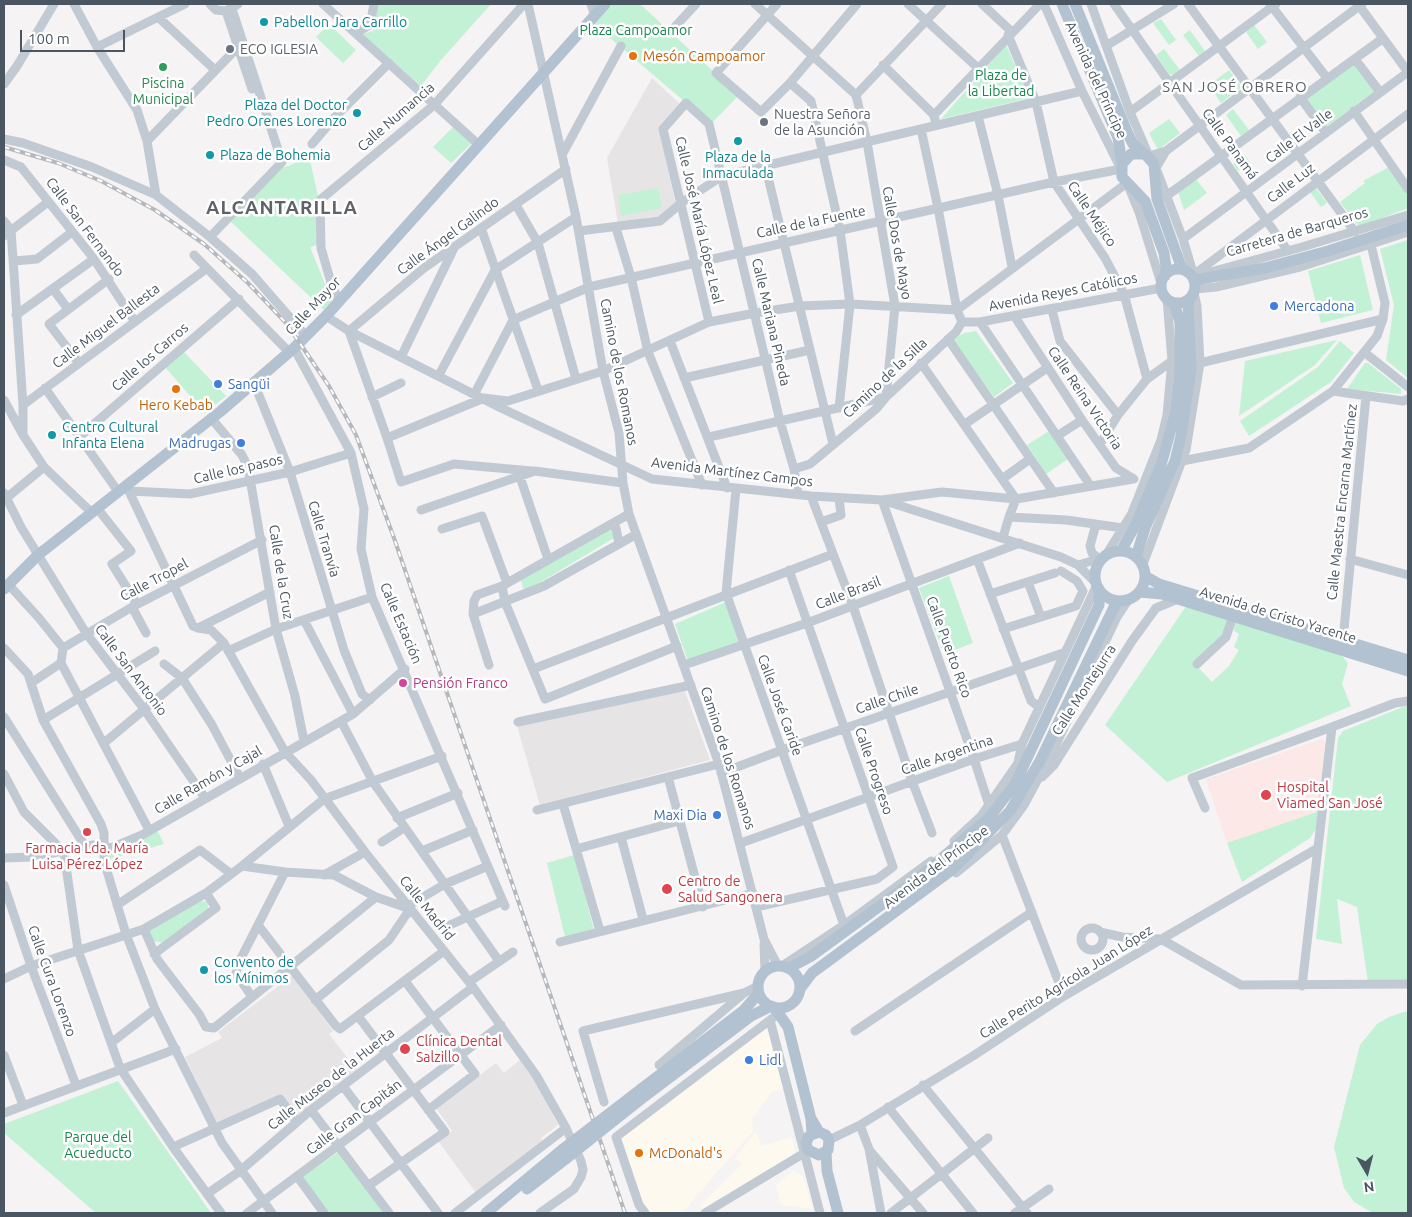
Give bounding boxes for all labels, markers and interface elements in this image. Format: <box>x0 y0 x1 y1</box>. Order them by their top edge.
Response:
place label: Pabellon Jara Carrillo <box>274 14 407 30</box>
marker: Pabellon Jara Carrillo <box>258 16 270 28</box>
street label: Avenida del Príncipe <box>1062 19 1130 141</box>
scale bar <box>22 20 128 52</box>
park label: Plaza Campoamor <box>579 22 693 38</box>
text: 100 m <box>28 30 70 47</box>
place label: ECO IGLESIA <box>240 41 318 57</box>
marker: ECO IGLESIA <box>224 43 236 55</box>
place label: Mesón Campoamor <box>643 48 765 64</box>
marker: Mesón Campoamor <box>627 50 639 62</box>
marker: Piscina Municipal <box>157 61 169 73</box>
park label: Plaza de la Libertad <box>968 67 1034 100</box>
place label: Piscina Municipal <box>133 75 193 108</box>
district label: SAN JOSÉ OBRERO <box>1160 78 1310 96</box>
street label: Calle Numancia <box>354 79 438 155</box>
place label: Plaza del Doctor Pedro Orenes Lorenzo <box>207 97 347 130</box>
street label: Calle Panamá <box>1199 105 1261 183</box>
street label: Calle El Valle <box>1262 105 1336 167</box>
place label: Nuestra Señora de la Asunción <box>774 106 871 138</box>
marker: Plaza del Doctor Pedro Orenes Lorenzo <box>351 107 363 119</box>
marker: Nuestra Señora de la Asunción <box>758 116 770 128</box>
street label: Calle José María López Leal <box>672 135 726 305</box>
marker: Plaza de la Inmaculada <box>732 135 744 147</box>
place label: Plaza de Bohemia <box>220 147 331 163</box>
marker: Plaza de Bohemia <box>204 149 216 161</box>
place label: Plaza de la Inmaculada <box>702 149 774 182</box>
street label: Calle Luz <box>1264 160 1318 206</box>
street label: Calle San Fernando <box>42 174 128 280</box>
street label: Calle Méjico <box>1064 178 1120 250</box>
street label: Calle Dos de Mayo <box>879 185 915 301</box>
street label: Calle Ángel Galindo <box>394 193 502 279</box>
district label: ALCANTARILLA <box>205 197 359 219</box>
street label: Calle de la Fuente <box>755 202 867 242</box>
street label: Carretera de Barqueros <box>1224 204 1370 260</box>
street label: Calle Mariana Pineda <box>748 256 794 388</box>
street label: Avenida Reyes Católicos <box>987 269 1139 315</box>
street label: Calle Mayor <box>282 273 344 339</box>
street label: Calle Miguel Ballesta <box>49 280 163 372</box>
street label: Camino de los Romanos <box>597 297 641 447</box>
place label: Mercadona <box>1284 298 1354 314</box>
marker: Mercadona <box>1268 300 1280 312</box>
street label: Calle los Carros <box>108 319 192 395</box>
street label: Camino de la Silla <box>839 335 931 421</box>
street label: Calle Reina Victoria <box>1044 343 1126 453</box>
place label: Sangüi <box>228 376 270 392</box>
marker: Sangüi <box>212 378 224 390</box>
marker: Hero Kebab <box>170 383 182 395</box>
place label: Hero Kebab <box>139 397 213 413</box>
street label: Calle Maestra Encarna Martínez <box>1323 403 1361 601</box>
place label: Centro Cultural Infanta Elena <box>62 419 158 452</box>
marker: Centro Cultural Infanta Elena <box>46 429 58 441</box>
place label: Madrugas <box>169 435 231 451</box>
marker: Madrugas <box>235 437 247 449</box>
street label: Calle los pasos <box>192 451 284 487</box>
street label: Avenida Martínez Campos <box>650 454 814 490</box>
street label: Calle Tranvía <box>304 499 344 579</box>
street label: Calle de la Cruz <box>265 523 297 621</box>
street label: Calle Tropel <box>117 555 191 605</box>
street label: Calle Brasil <box>813 573 883 613</box>
street label: Calle Estación <box>376 580 426 666</box>
street label: Avenida de Cristo Yacente <box>1198 583 1358 647</box>
street label: Calle Puerto Rico <box>923 594 975 700</box>
street label: Calle San Antonio <box>91 621 171 719</box>
street label: Calle Montejurra <box>1048 641 1120 739</box>
street label: Calle José Caride <box>754 652 806 758</box>
place label: Pensión Franco <box>413 675 508 691</box>
marker: Pensión Franco <box>397 677 409 689</box>
street label: Calle Chile <box>853 680 921 718</box>
street label: Camino de los Romanos <box>697 684 759 832</box>
street label: Calle Progreso <box>851 725 897 817</box>
street label: Calle Argentina <box>899 731 995 779</box>
street label: Calle Ramón y Cajal <box>151 742 265 818</box>
place label: Hospital Viamed San José <box>1277 779 1383 812</box>
marker: Hospital Viamed San José <box>1259 788 1273 802</box>
place label: Maxi Dia <box>653 807 707 823</box>
marker: Maxi Dia <box>711 809 723 821</box>
street label: Avenida del Príncipe <box>880 822 992 912</box>
marker: Farmacia Lda. María Luisa Pérez López <box>81 826 93 838</box>
place label: Farmacia Lda. María Luisa Pérez López <box>25 840 149 872</box>
street label: Calle Madrid <box>396 872 458 944</box>
place label: Centro de Salud Sangonera <box>678 873 783 906</box>
marker: Centro de Salud Sangonera <box>660 882 674 896</box>
street label: Calle Perito Agrícola Juan López <box>976 922 1156 1042</box>
street label: Calle Cura Lorenzo <box>24 923 80 1039</box>
place label: Convento de los Mínimos <box>214 954 294 986</box>
marker: Convento de los Mínimos <box>198 964 210 976</box>
street label: Calle Museo de la Huerta <box>264 1024 398 1134</box>
place label: Clínica Dental Salzillo <box>416 1033 502 1066</box>
marker: Clínica Dental Salzillo <box>398 1042 412 1056</box>
place label: Lidl <box>759 1052 781 1068</box>
marker: Lidl <box>743 1054 755 1066</box>
street label: Calle Gran Capitán <box>303 1076 405 1158</box>
park label: Parque del Acueducto <box>64 1129 132 1162</box>
place label: McDonald's <box>649 1145 722 1161</box>
marker: McDonald's <box>633 1147 645 1159</box>
north arrow <box>1342 1147 1392 1197</box>
text: N <box>1363 1178 1375 1196</box>

